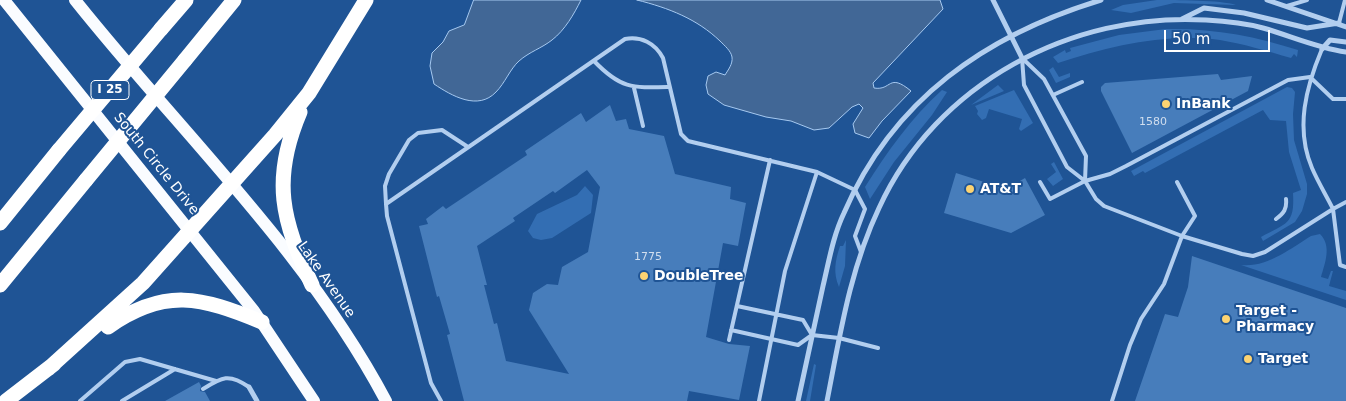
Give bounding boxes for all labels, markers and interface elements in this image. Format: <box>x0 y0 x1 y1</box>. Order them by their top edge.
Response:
scale bar <box>1166 20 1272 52</box>
text: 50 m <box>1172 30 1210 48</box>
road number: I 25 <box>91 80 129 100</box>
place label: InBank <box>1176 96 1231 112</box>
marker: InBank <box>1160 98 1172 110</box>
street label: South Circle Drive <box>110 110 202 218</box>
house number: 1580 <box>1139 115 1167 129</box>
place label: AT&T <box>980 181 1021 197</box>
marker: AT&T <box>964 183 976 195</box>
street label: Lake Avenue <box>294 239 358 321</box>
house number: 1775 <box>634 250 662 264</box>
place label: DoubleTree <box>654 268 743 284</box>
marker: DoubleTree <box>638 270 650 282</box>
place label: Target - Pharmacy <box>1236 303 1314 336</box>
marker: Target - Pharmacy <box>1220 313 1232 325</box>
place label: Target <box>1258 351 1308 367</box>
marker: Target <box>1242 353 1254 365</box>

